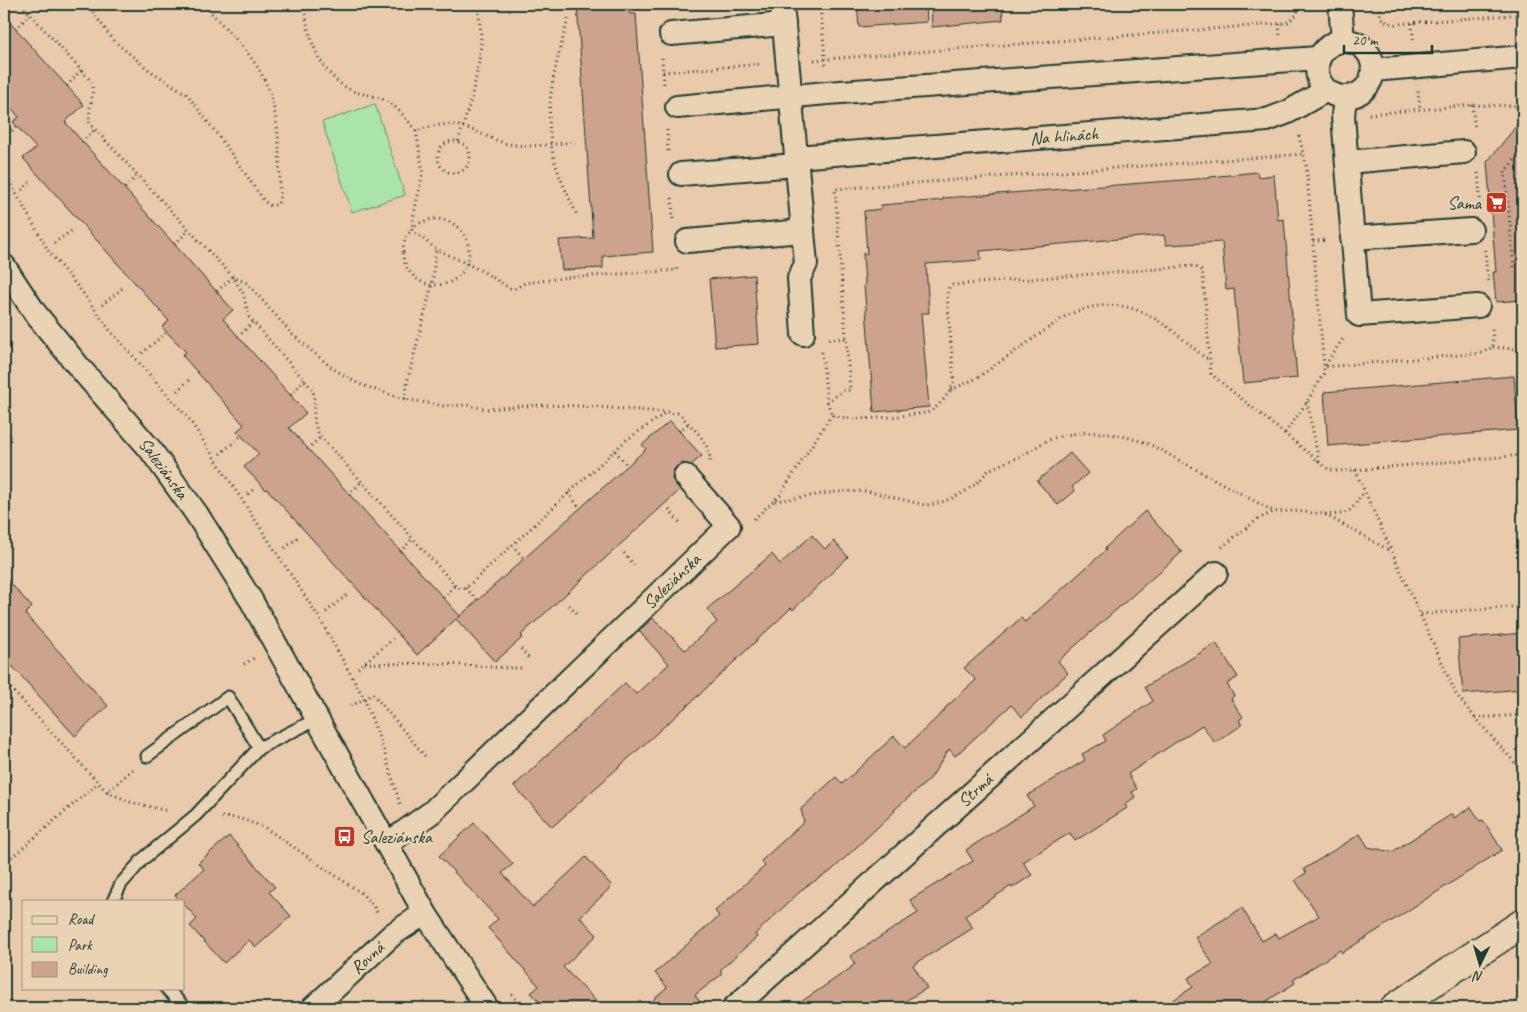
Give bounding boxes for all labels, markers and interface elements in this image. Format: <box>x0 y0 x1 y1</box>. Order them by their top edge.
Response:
scale bar <box>1344 22 1432 54</box>
text: 20 m <box>1352 31 1379 50</box>
street label: Na hlinách <box>1029 122 1100 150</box>
supermarket icon: Sama <box>1485 191 1509 215</box>
place label: Sama <box>1447 192 1483 214</box>
street label: Saleziánska <box>134 433 194 504</box>
street label: Saleziánska <box>639 548 706 614</box>
street label: Strmá <box>953 767 999 812</box>
bus stop icon: Saleziánska <box>333 825 357 849</box>
place label: Saleziánska <box>361 826 433 848</box>
legend <box>22 900 185 990</box>
text: Road <box>68 910 95 929</box>
street label: Rovná <box>346 935 390 979</box>
text: Park <box>68 936 93 955</box>
north arrow <box>1454 940 1504 990</box>
text: Building <box>68 960 108 979</box>
text: N <box>1472 967 1484 985</box>

